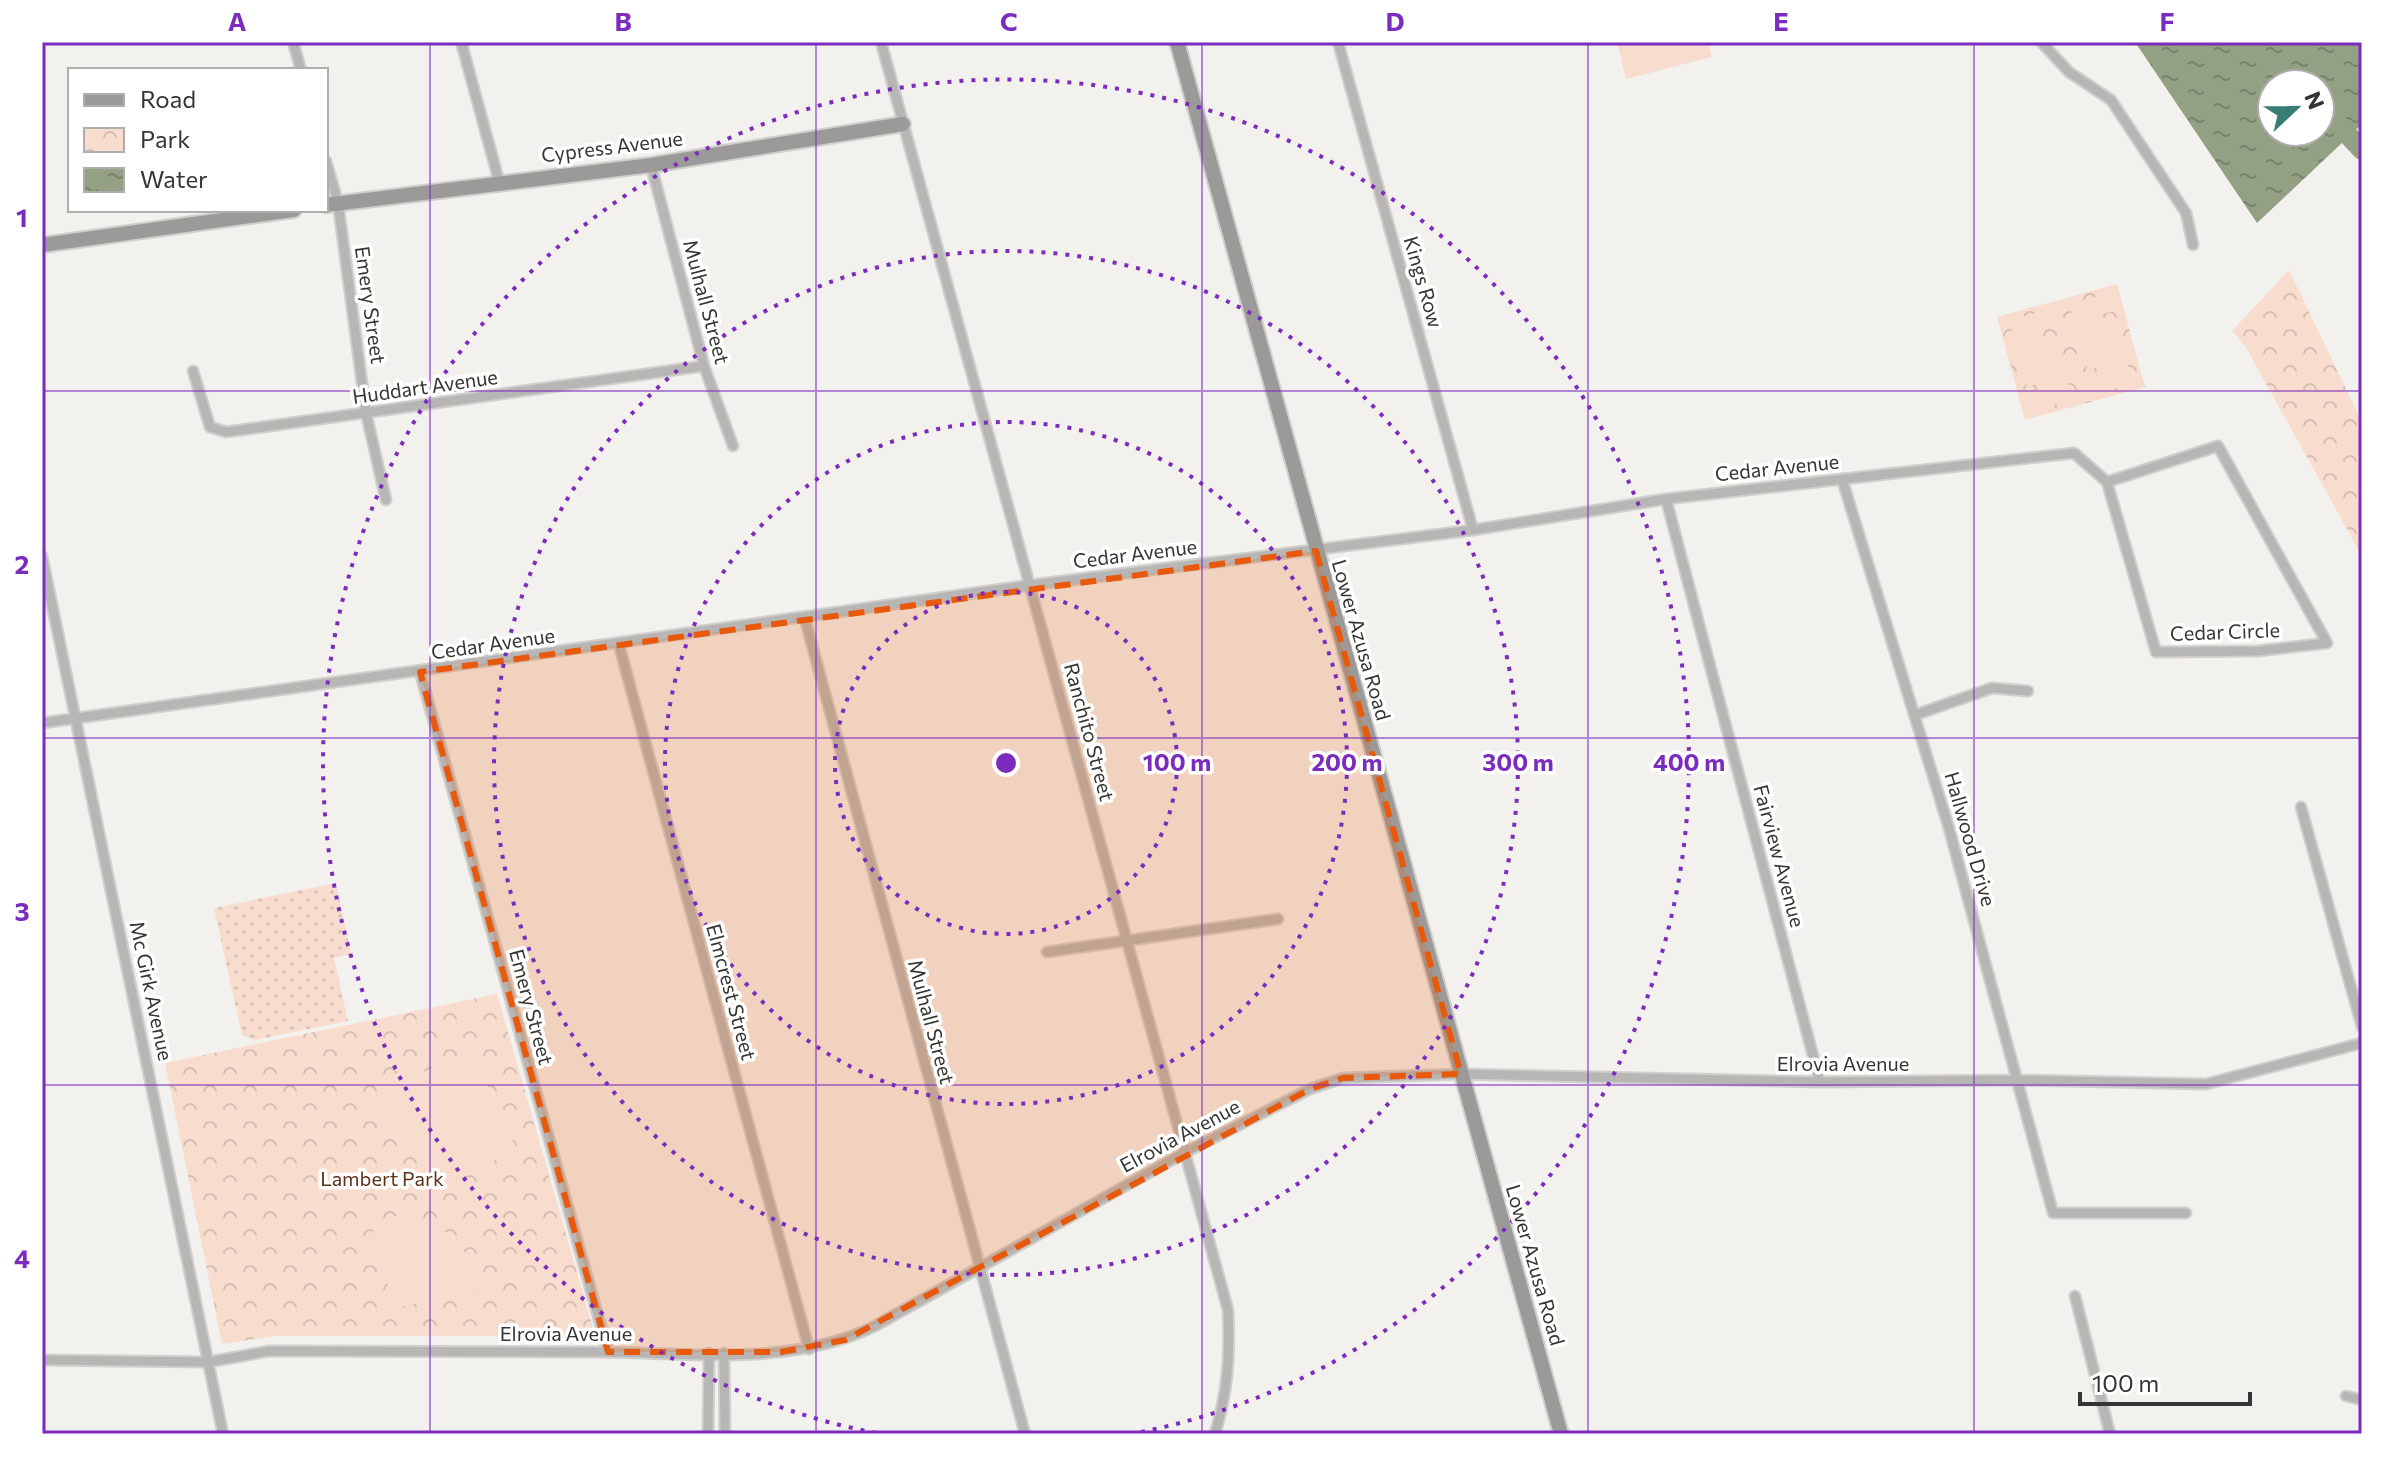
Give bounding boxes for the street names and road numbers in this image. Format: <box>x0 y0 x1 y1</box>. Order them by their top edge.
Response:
street label: Cypress Avenue <box>540 125 684 167</box>
street label: Kings Row <box>1399 233 1448 330</box>
street label: Mulhall Street <box>679 237 735 367</box>
street label: Emery Street <box>351 244 391 365</box>
street label: Huddart Avenue <box>351 364 499 408</box>
street label: Cedar Avenue <box>1714 449 1840 485</box>
street label: Cedar Avenue <box>1071 533 1198 573</box>
street label: Lower Azusa Road <box>1328 557 1396 723</box>
street label: Cedar Circle <box>2170 617 2280 645</box>
street label: Cedar Avenue <box>429 622 556 664</box>
street label: Ranchito Street <box>1060 660 1120 803</box>
street label: Hallwood Drive <box>1940 769 2002 909</box>
street label: Fairview Avenue <box>1749 782 1811 930</box>
street label: Mc Girk Avenue <box>125 919 178 1063</box>
street label: Elmcrest Street <box>702 921 762 1063</box>
street label: Emery Street <box>505 946 559 1067</box>
street label: Mulhall Street <box>904 957 960 1087</box>
street label: Elrovia Avenue <box>1777 1051 1909 1075</box>
street label: Elrovia Avenue <box>1115 1093 1244 1177</box>
street label: Lower Azusa Road <box>1502 1182 1570 1348</box>
street label: Elrovia Avenue <box>500 1321 632 1345</box>

